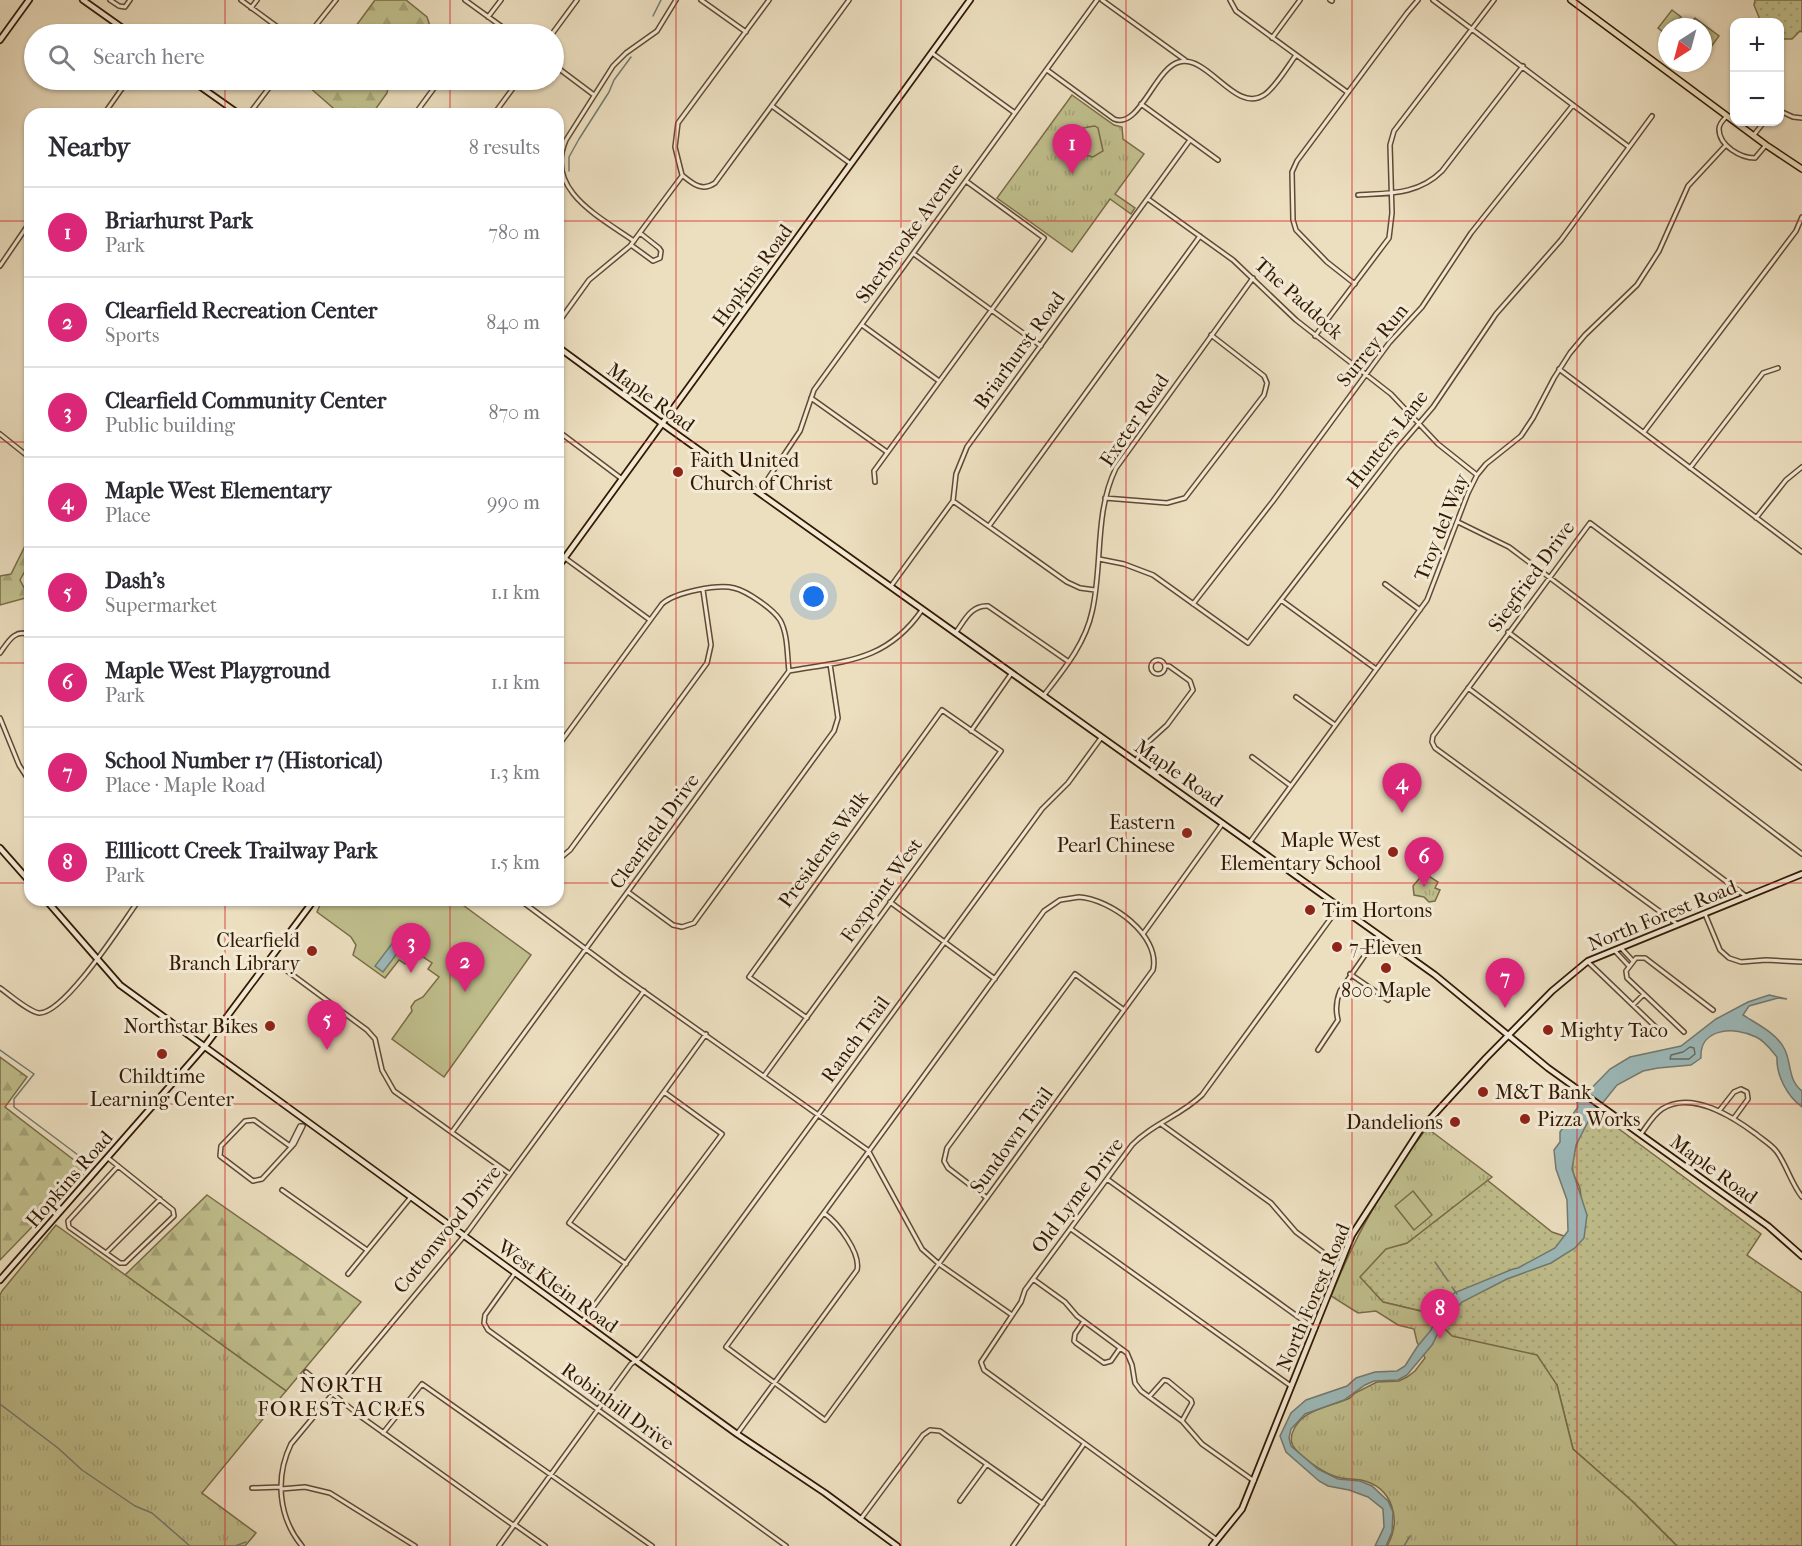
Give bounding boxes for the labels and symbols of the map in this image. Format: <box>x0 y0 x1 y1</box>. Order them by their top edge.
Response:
north arrow <box>1658 18 1712 72</box>
pin: 1 <box>1052 124 1092 174</box>
street label: Sherbrooke Avenue <box>851 159 968 308</box>
street label: Hopkins Road <box>708 219 798 331</box>
street label: The Paddock <box>1250 253 1348 345</box>
street label: Briarhurst Road <box>969 286 1070 413</box>
street label: Surrey Run <box>1332 299 1413 391</box>
street label: Maple Road <box>603 358 700 437</box>
street label: Exeter Road <box>1095 369 1174 471</box>
street label: Hunters Lane <box>1342 386 1433 493</box>
place label: Faith United Church of Christ <box>690 449 833 495</box>
marker: Faith United Church of Christ <box>671 465 685 479</box>
street label: Troy del Way <box>1410 469 1474 584</box>
street label: Siegfried Drive <box>1483 516 1579 636</box>
your location <box>799 582 828 611</box>
street label: Maple Road <box>1130 735 1228 813</box>
pin: 4 <box>1382 764 1422 813</box>
street label: Clearfield Drive <box>605 769 704 893</box>
street label: Presidents Walk <box>774 786 874 912</box>
place label: Eastern Pearl Chinese <box>1057 811 1175 857</box>
marker: Eastern Pearl Chinese <box>1180 826 1194 840</box>
place label: Maple West Elementary School <box>1220 829 1381 875</box>
street label: Foxpoint West <box>836 834 927 947</box>
pin: 6 <box>1404 838 1444 887</box>
marker: Maple West Elementary School <box>1386 845 1400 859</box>
street label: North Forest Road <box>1584 875 1741 956</box>
place label: Tim Hortons <box>1322 899 1432 922</box>
marker: Tim Hortons <box>1303 903 1317 917</box>
pin: 3 <box>392 924 430 973</box>
place label: Clearfield Branch Library <box>168 929 301 975</box>
place label: 7-Eleven <box>1349 936 1423 959</box>
marker: 7-Eleven <box>1330 940 1344 954</box>
pin: 2 <box>446 942 484 992</box>
marker: Clearfield Branch Library <box>305 944 319 958</box>
pin: 7 <box>1486 958 1524 1008</box>
marker: 800 Maple <box>1379 961 1393 975</box>
place label: 800 Maple <box>1341 979 1431 1002</box>
street label: Ranch Trail <box>816 991 895 1087</box>
pin: 5 <box>308 1000 346 1050</box>
place label: Northstar Bikes <box>123 1015 258 1038</box>
marker: Northstar Bikes <box>263 1019 277 1033</box>
place label: Mighty Taco <box>1560 1019 1668 1042</box>
marker: Mighty Taco <box>1541 1023 1555 1037</box>
marker: Childtime Learning Center <box>155 1047 169 1061</box>
place label: Childtime Learning Center <box>90 1065 235 1111</box>
place label: M&T Bank <box>1495 1081 1592 1104</box>
street label: Sundown Trail <box>965 1082 1058 1198</box>
marker: M&T Bank <box>1476 1085 1490 1099</box>
place label: Pizza Works <box>1537 1108 1640 1131</box>
place label: Dandelions <box>1346 1111 1443 1134</box>
marker: Pizza Works <box>1518 1112 1532 1126</box>
marker: Dandelions <box>1448 1115 1462 1129</box>
street label: Hopkins Road <box>21 1126 118 1232</box>
street label: Maple Road <box>1666 1130 1763 1209</box>
street label: Old Lyme Drive <box>1027 1133 1128 1257</box>
street label: Cottonwood Drive <box>389 1161 506 1298</box>
street label: North Forest Road <box>1272 1219 1355 1375</box>
street label: West Klein Road <box>492 1234 623 1338</box>
pin: 8 <box>1420 1290 1460 1339</box>
street label: Robinhill Drive <box>557 1358 679 1455</box>
district label: NORTH FOREST ACRES <box>257 1373 427 1421</box>

